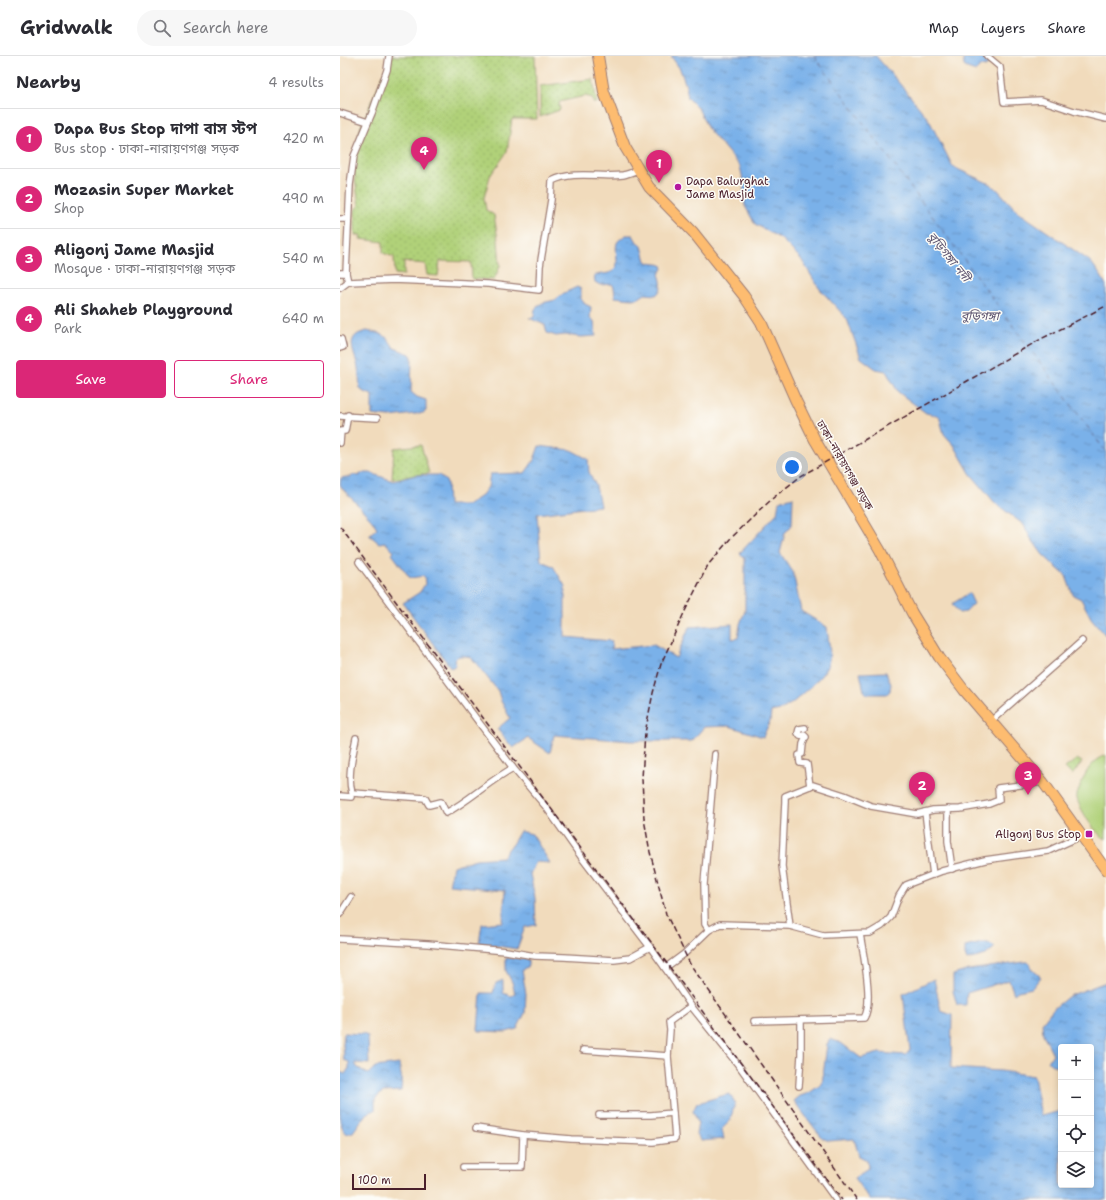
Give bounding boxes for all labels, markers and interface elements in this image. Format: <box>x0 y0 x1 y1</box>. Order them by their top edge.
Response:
search box <box>137 10 417 46</box>
text: Gridwalk <box>20 15 113 40</box>
icon: search <box>151 17 173 39</box>
text: Search here <box>183 18 269 38</box>
text: Map <box>929 19 959 37</box>
text: Layers <box>981 19 1025 37</box>
text: Share <box>1047 19 1086 37</box>
text: Nearby <box>16 71 81 93</box>
text: 4 results <box>268 74 324 91</box>
text: Dapa Bus Stop দাপা বাস স্টপ <box>54 119 257 139</box>
text: 1 <box>26 130 32 147</box>
text: 420 m <box>282 130 324 147</box>
pin: 4 <box>411 137 437 170</box>
text: Bus stop · ঢাকা-নারায়ণগঞ্জ সড়ক <box>54 140 239 157</box>
pin: 1 <box>646 150 672 183</box>
place label: Dapa Balurghat Jame Masjid <box>686 174 769 202</box>
text: Mozasin Super Market <box>54 180 234 200</box>
marker: Dapa Balurghat Jame Masjid <box>673 182 683 192</box>
text: 2 <box>24 190 34 207</box>
text: 490 m <box>282 190 324 207</box>
text: Shop <box>54 200 84 217</box>
water label: বুড়িগঙ্গা নদী <box>924 229 976 287</box>
text: Aligonj Jame Masjid <box>54 240 214 260</box>
text: 3 <box>24 250 34 267</box>
text: 540 m <box>283 250 324 267</box>
text: Mosque · ঢাকা-নারায়ণগঞ্জ সড়ক <box>54 260 235 277</box>
text: Ali Shaheb Playground <box>54 300 233 320</box>
water label: বুড়িগঙ্গা <box>961 308 1002 324</box>
text: 4 <box>24 310 34 327</box>
text: 640 m <box>282 310 324 327</box>
text: Park <box>54 320 82 337</box>
button: Save <box>16 360 166 398</box>
button: Share <box>174 360 324 398</box>
street label: ঢাকা-নারায়ণগঞ্জ সড়ক <box>812 417 877 513</box>
your location <box>782 457 802 477</box>
pin: 3 <box>1015 762 1041 795</box>
pin: 2 <box>909 772 935 805</box>
place label: Aligonj Bus Stop <box>995 827 1081 842</box>
marker: Aligonj Bus Stop <box>1084 829 1094 839</box>
map controls <box>1058 1044 1094 1188</box>
button: + <box>1058 1044 1094 1080</box>
button: − <box>1058 1080 1094 1116</box>
button: locate <box>1058 1116 1094 1152</box>
button: layers <box>1058 1152 1094 1188</box>
scale bar <box>352 1172 426 1191</box>
text: 100 m <box>358 1173 391 1188</box>

